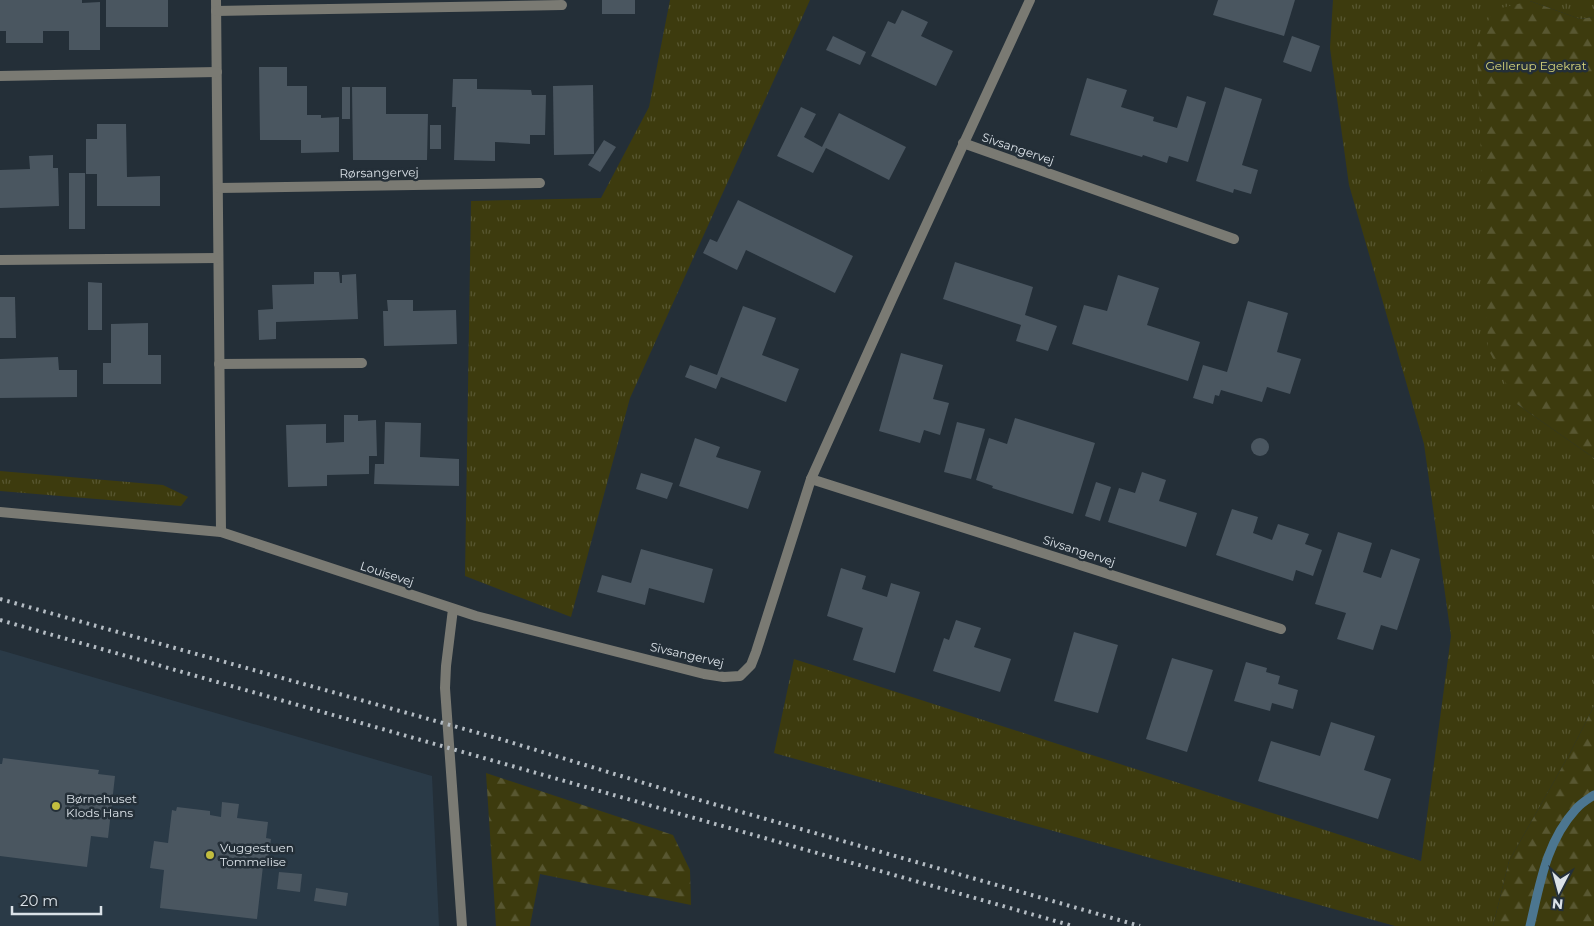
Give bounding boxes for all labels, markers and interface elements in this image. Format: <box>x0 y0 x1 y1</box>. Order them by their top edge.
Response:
park label: Gellerup Egekrat <box>1485 58 1587 73</box>
street label: Sivsangervej <box>980 129 1056 168</box>
street label: Rørsangervej <box>339 164 419 181</box>
street label: Sivsangervej <box>1041 532 1117 569</box>
street label: Louisevej <box>358 558 416 589</box>
street label: Sivsangervej <box>649 639 725 670</box>
place label: Børnehuset Klods Hans <box>66 791 137 820</box>
marker: Børnehuset Klods Hans <box>50 800 62 812</box>
place label: Vuggestuen Tommelise <box>220 840 294 869</box>
marker: Vuggestuen Tommelise <box>204 849 216 861</box>
north arrow <box>1534 866 1584 916</box>
scale bar <box>12 884 101 916</box>
text: 20 m <box>20 891 58 910</box>
text: N <box>1551 894 1564 913</box>

